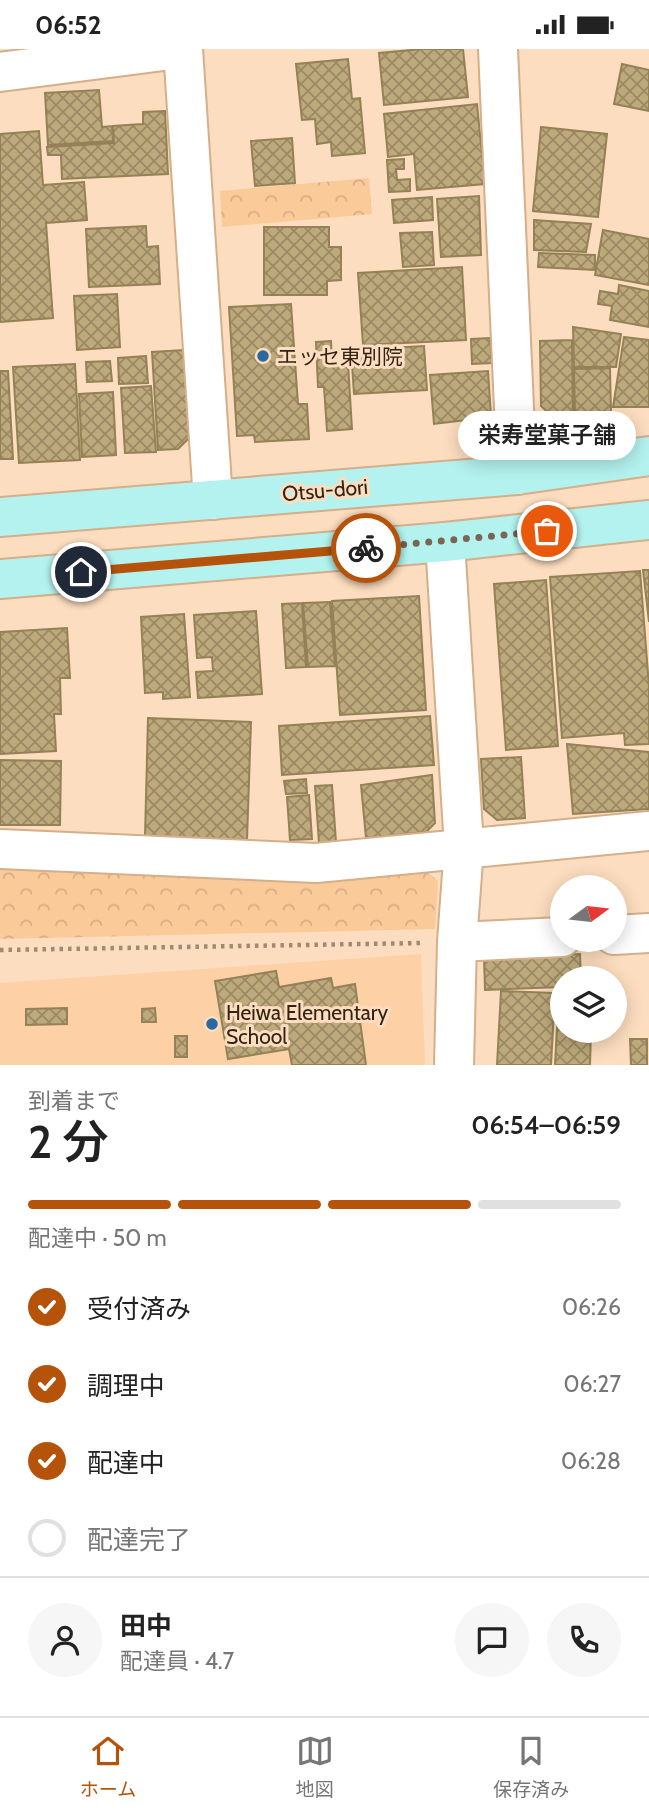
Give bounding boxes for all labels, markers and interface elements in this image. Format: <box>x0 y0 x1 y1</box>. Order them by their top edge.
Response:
text: 06:52 <box>35 9 101 41</box>
place label: エッセ東別院 <box>277 344 403 369</box>
marker: エッセ東別院 <box>255 348 271 364</box>
callout: 栄寿堂菓子舗 <box>458 412 636 461</box>
text: 栄寿堂菓子舗 <box>478 421 616 449</box>
street label: Otsu-dori <box>281 474 369 506</box>
pin <box>517 501 577 561</box>
icon: bag <box>528 512 566 550</box>
courier <box>331 513 401 583</box>
icon: bike <box>347 529 385 567</box>
pin <box>51 542 111 602</box>
icon: home <box>62 553 100 591</box>
north arrow <box>550 875 626 952</box>
map controls <box>550 875 627 1043</box>
button: layers <box>550 966 627 1043</box>
place label: Heiwa Elementary School <box>226 1000 388 1049</box>
marker: Heiwa Elementary School <box>204 1016 220 1032</box>
text: 到着まで <box>28 1087 120 1115</box>
text: 06:54–06:59 <box>471 1109 621 1141</box>
text: 2 分 <box>28 1114 109 1170</box>
text: 配達中 · 50 m <box>28 1224 167 1252</box>
icon: check <box>28 1288 66 1326</box>
text: 受付済み <box>87 1293 191 1325</box>
text: 06:26 <box>562 1293 621 1321</box>
icon: check <box>28 1365 66 1403</box>
text: 調理中 <box>87 1370 165 1402</box>
text: 06:27 <box>563 1370 621 1398</box>
icon: check <box>28 1442 66 1480</box>
text: 配達中 <box>87 1447 165 1479</box>
text: 06:28 <box>561 1447 621 1475</box>
text: 配達完了 <box>87 1524 191 1556</box>
button: person <box>28 1603 102 1677</box>
button: chat <box>455 1603 529 1677</box>
button: phone <box>547 1603 621 1677</box>
text: 田中 <box>120 1610 172 1642</box>
text: 配達員 · 4.7 <box>120 1647 234 1675</box>
tab: ホーム <box>80 1732 136 1801</box>
tab: 地図 <box>296 1732 334 1801</box>
tab: 保存済み <box>493 1732 569 1801</box>

